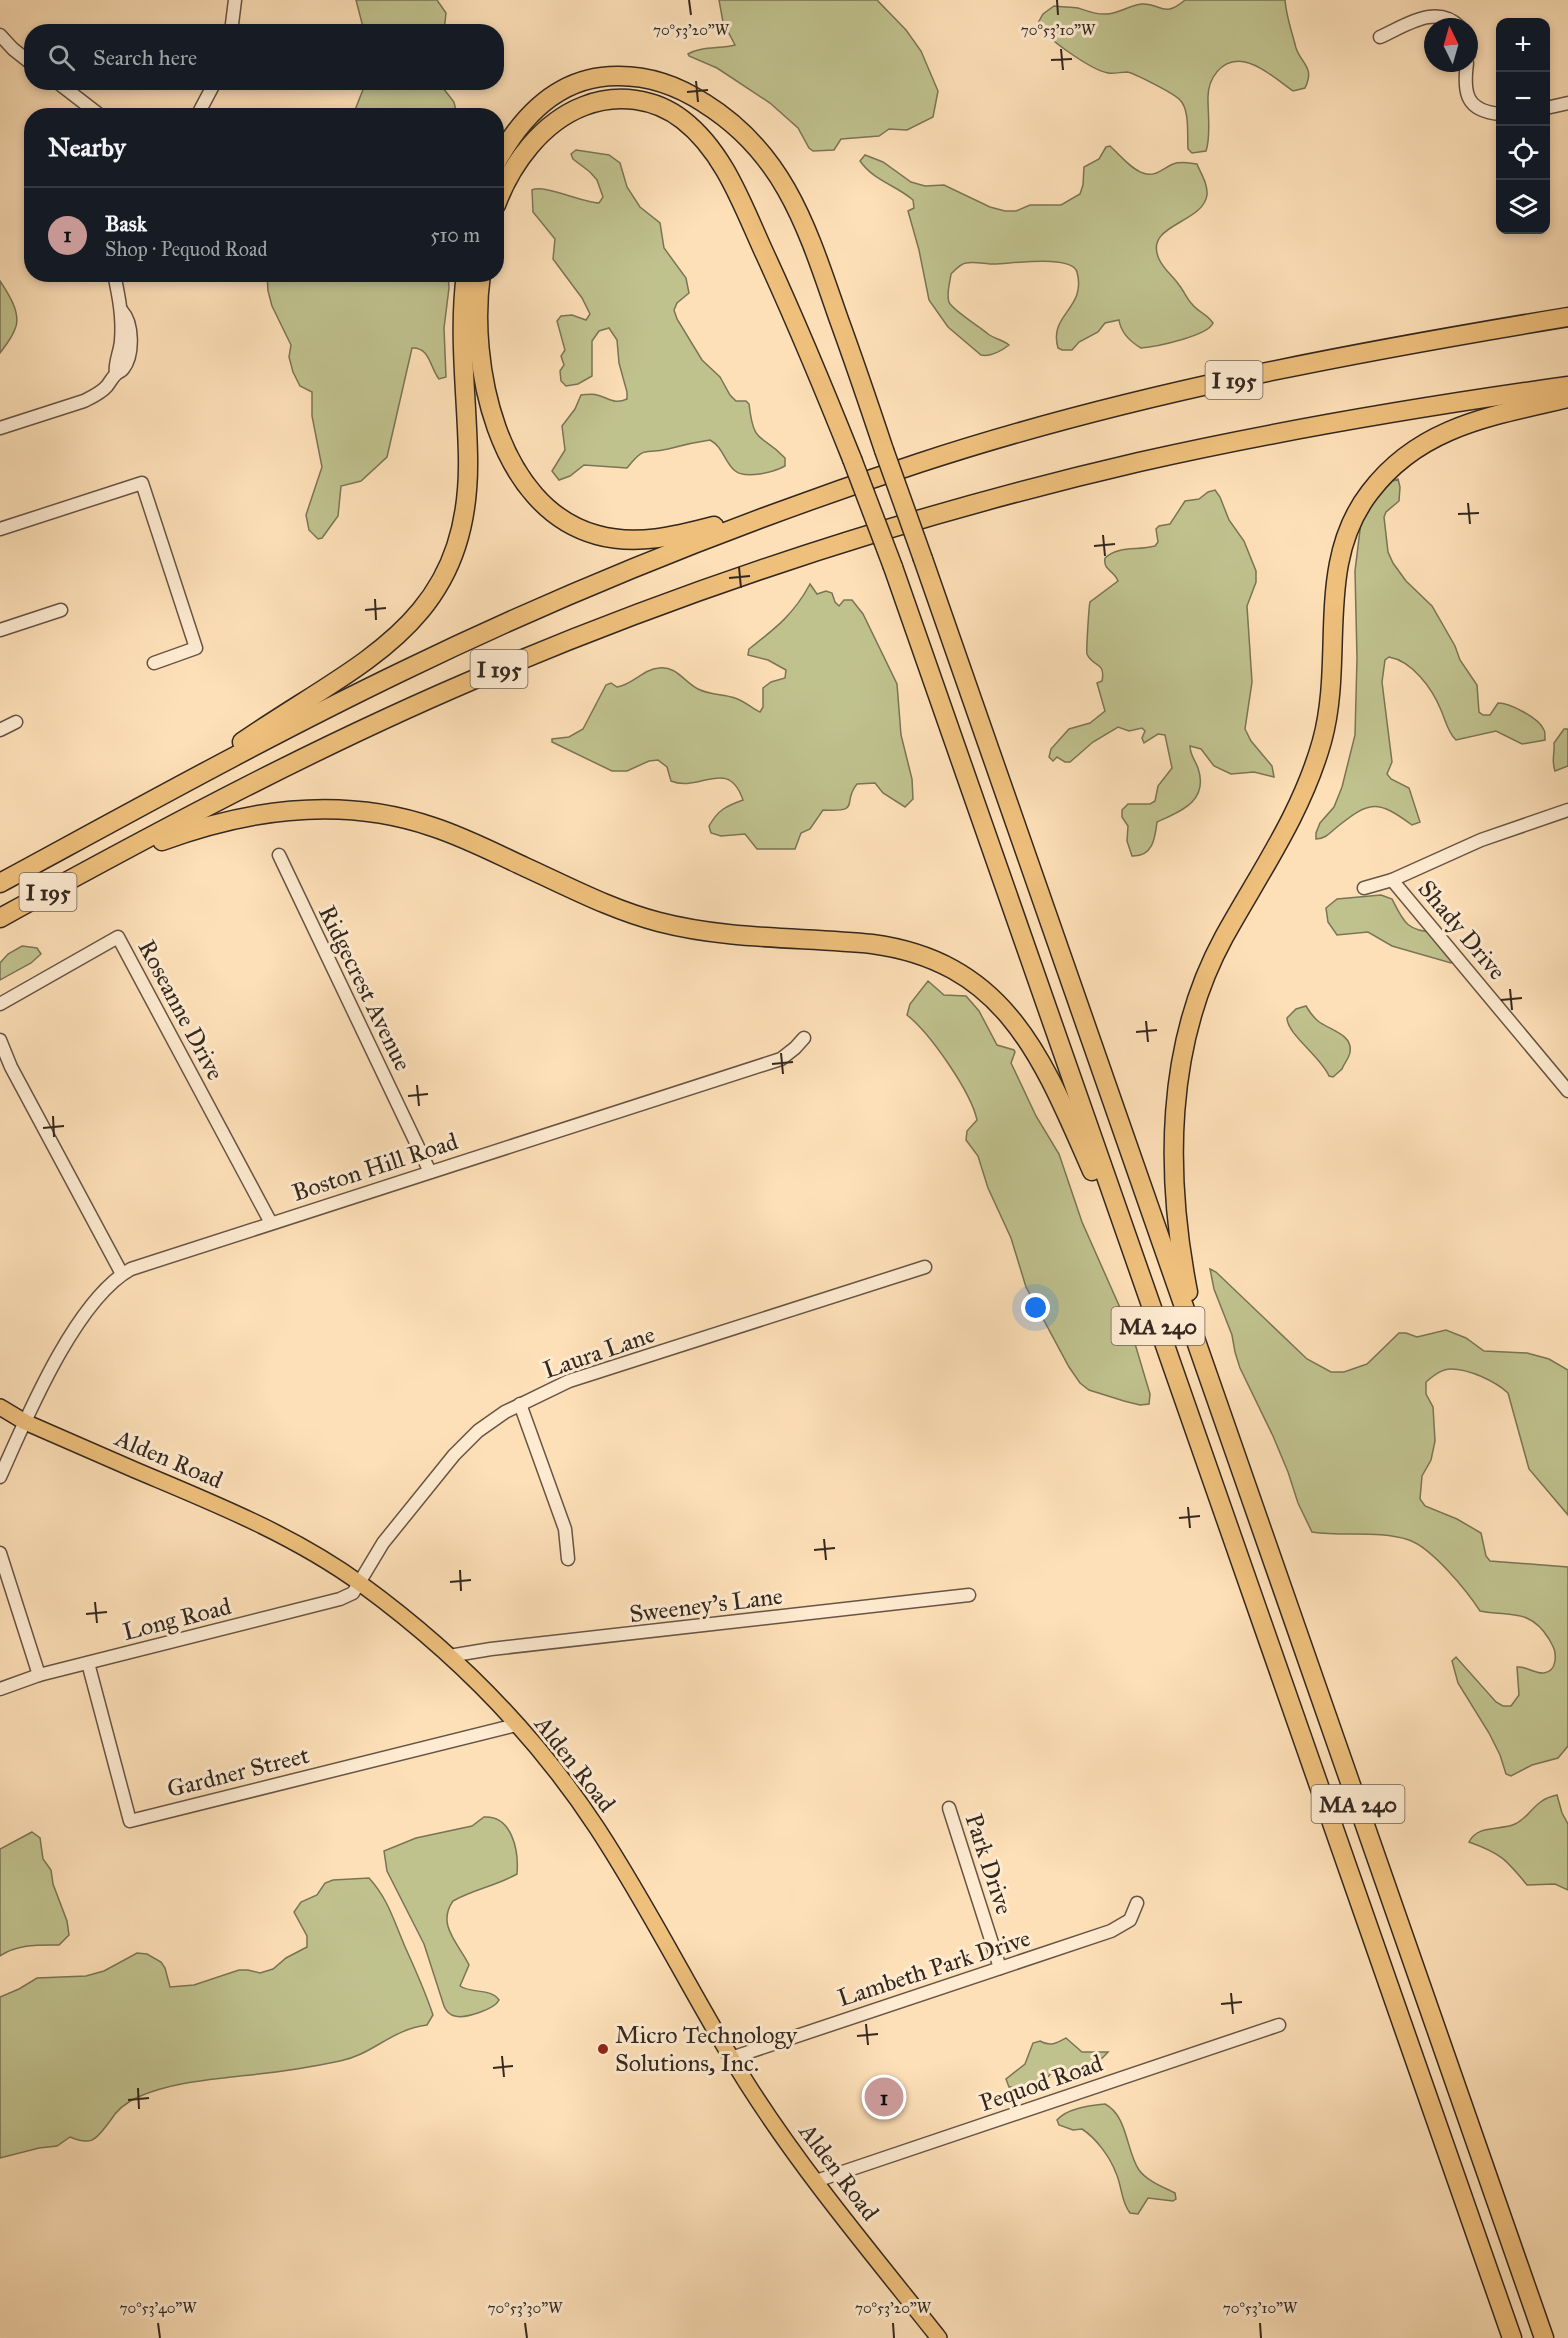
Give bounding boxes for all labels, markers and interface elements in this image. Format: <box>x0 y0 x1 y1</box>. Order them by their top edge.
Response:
north arrow <box>1424 18 1478 72</box>
map controls <box>1496 18 1550 234</box>
button: + <box>1496 18 1550 72</box>
text: 70°53'20"W <box>653 21 730 39</box>
text: 70°53'10"W <box>1021 21 1096 39</box>
search box <box>24 24 504 90</box>
icon: search <box>45 41 78 74</box>
text: Search here <box>93 44 197 71</box>
button: − <box>1496 72 1550 126</box>
button: locate <box>1496 126 1550 180</box>
text: Nearby <box>48 131 126 163</box>
button: layers <box>1496 180 1550 234</box>
text: Bask <box>105 210 147 237</box>
text: 1 <box>64 223 71 247</box>
text: 510 m <box>430 223 480 247</box>
text: Shop · Pequod Road <box>105 237 267 261</box>
road number: I 195 <box>1206 361 1262 399</box>
road number: I 195 <box>470 650 528 688</box>
road number: I 195 <box>20 873 76 911</box>
street label: Shady Drive <box>1412 874 1512 986</box>
street label: Ridgecrest Avenue <box>312 901 418 1075</box>
street label: Roseanne Drive <box>131 935 231 1085</box>
street label: Boston Hill Road <box>288 1126 462 1208</box>
your location <box>1021 1293 1050 1322</box>
road number: MA 240 <box>1112 1307 1204 1345</box>
street label: Laura Lane <box>539 1319 659 1385</box>
street label: Alden Road <box>110 1423 227 1495</box>
street label: Sweeney's Lane <box>628 1581 784 1629</box>
street label: Long Road <box>120 1591 234 1647</box>
street label: Alden Road <box>527 1709 622 1818</box>
street label: Gardner Street <box>164 1740 313 1804</box>
road number: MA 240 <box>1312 1785 1404 1823</box>
street label: Park Drive <box>959 1810 1019 1918</box>
street label: Lambeth Park Drive <box>834 1923 1034 2013</box>
place label: Micro Technology Solutions, Inc. <box>615 2020 798 2078</box>
marker: Micro Technology Solutions, Inc. <box>596 2042 610 2056</box>
street label: Pequod Road <box>976 2048 1106 2118</box>
pin: 1 <box>864 2074 904 2120</box>
street label: Alden Road <box>792 2117 885 2227</box>
text: 70°53'40"W <box>119 2299 197 2317</box>
text: 70°53'30"W <box>488 2299 563 2317</box>
text: 70°53'20"W <box>855 2299 932 2317</box>
text: 70°53'10"W <box>1223 2299 1298 2317</box>

